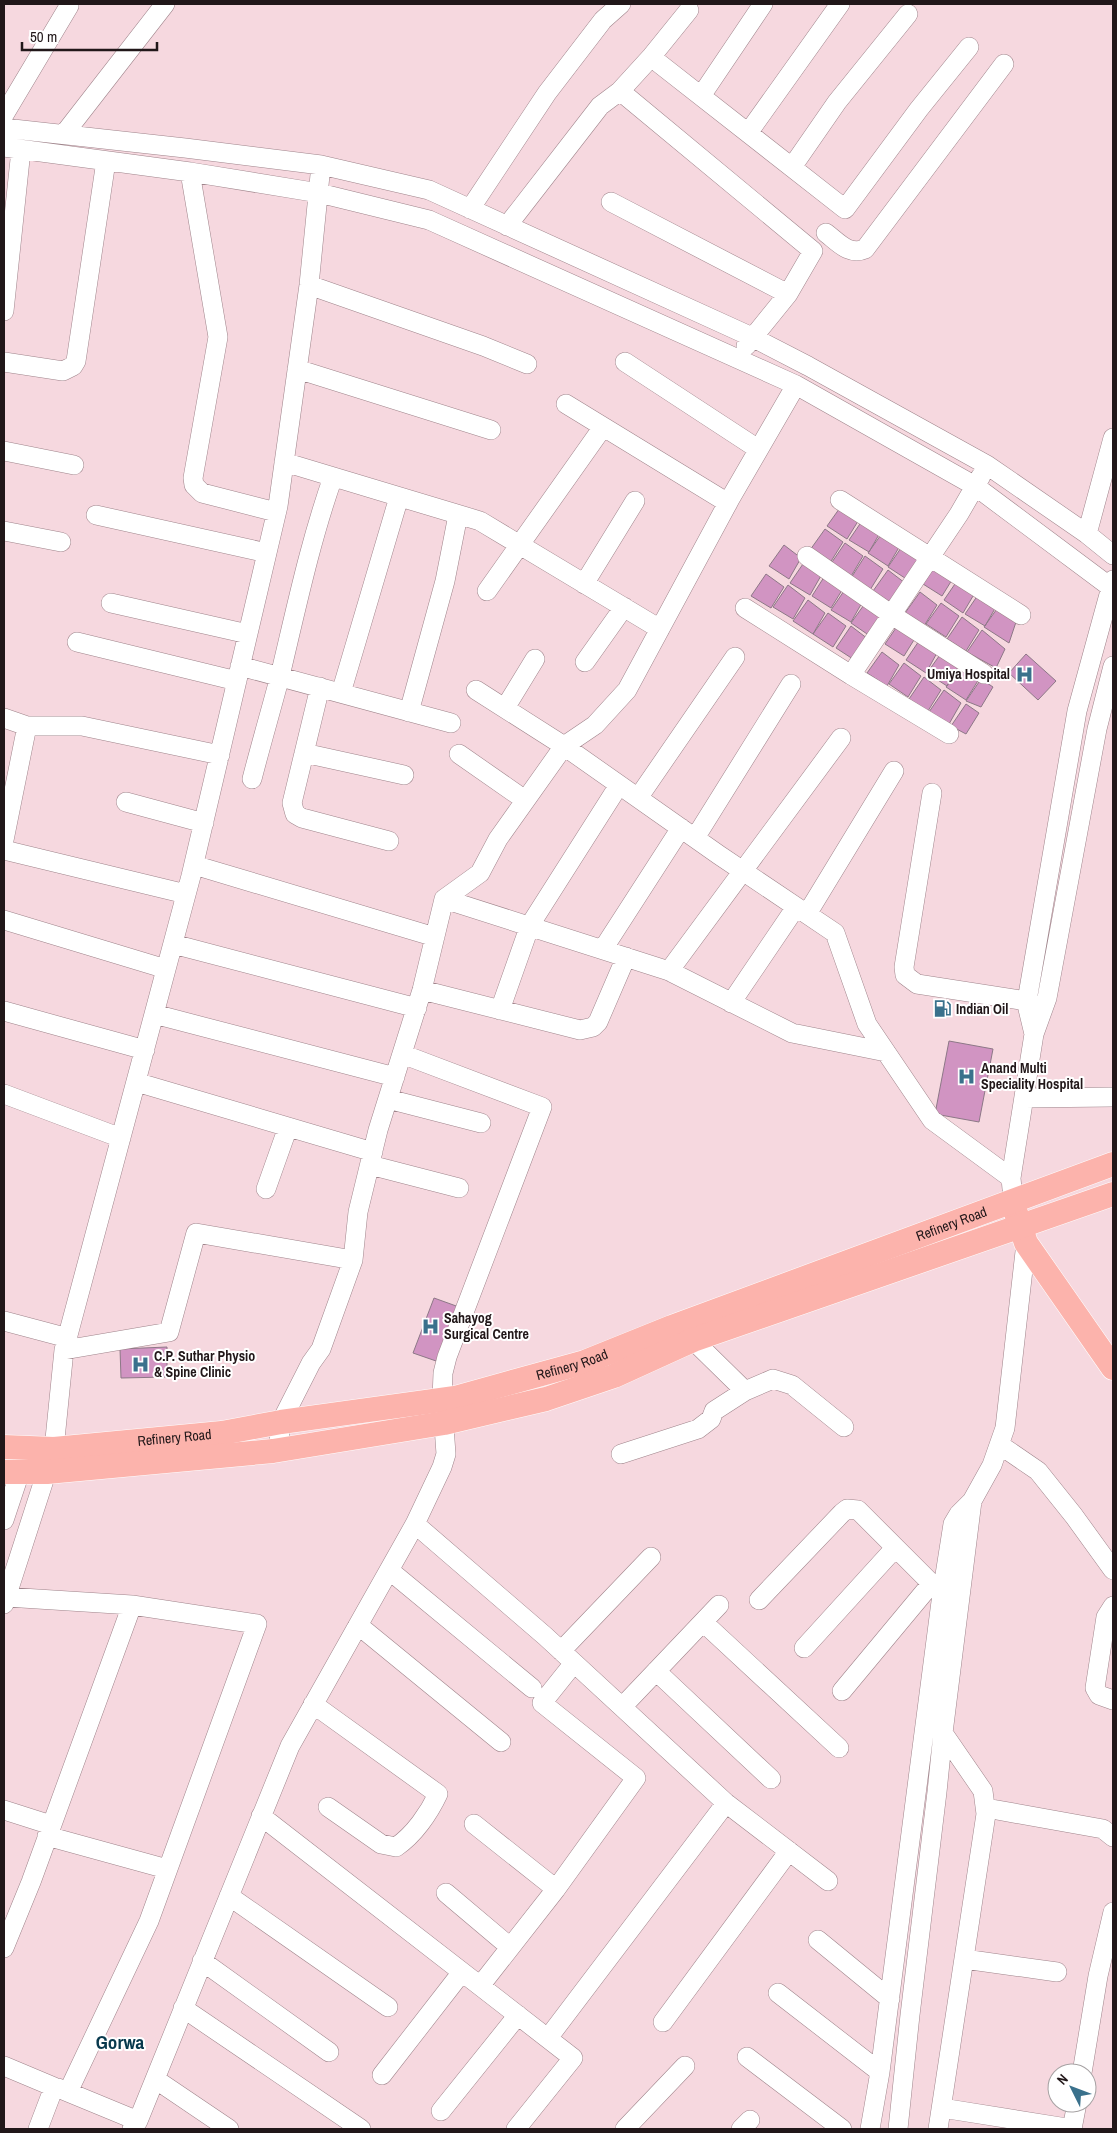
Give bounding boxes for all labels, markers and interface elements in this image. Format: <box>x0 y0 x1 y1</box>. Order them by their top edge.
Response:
scale bar <box>22 20 158 52</box>
text: 50 m <box>30 26 57 47</box>
hospital icon: Umiya Hospital <box>1014 664 1034 684</box>
place label: Umiya Hospital <box>927 665 1010 683</box>
fuel station icon: Indian Oil <box>932 999 952 1019</box>
place label: Indian Oil <box>956 1000 1008 1018</box>
place label: Anand Multi Speciality Hospital <box>981 1059 1083 1093</box>
hospital icon: Anand Multi Speciality Hospital <box>957 1066 977 1086</box>
street label: Refinery Road <box>914 1202 989 1245</box>
place label: Sahayog Surgical Centre <box>444 1309 529 1343</box>
hospital icon: Sahayog Surgical Centre <box>420 1316 440 1336</box>
street label: Refinery Road <box>534 1345 610 1384</box>
place label: C.P. Suthar Physio & Spine Clinic <box>154 1347 255 1381</box>
hospital icon: C.P. Suthar Physio & Spine Clinic <box>130 1354 150 1374</box>
street label: Refinery Road <box>137 1425 212 1450</box>
district label: Gorwa <box>96 2029 145 2055</box>
north arrow <box>1047 2063 1097 2113</box>
text: N <box>1053 2070 1072 2088</box>

